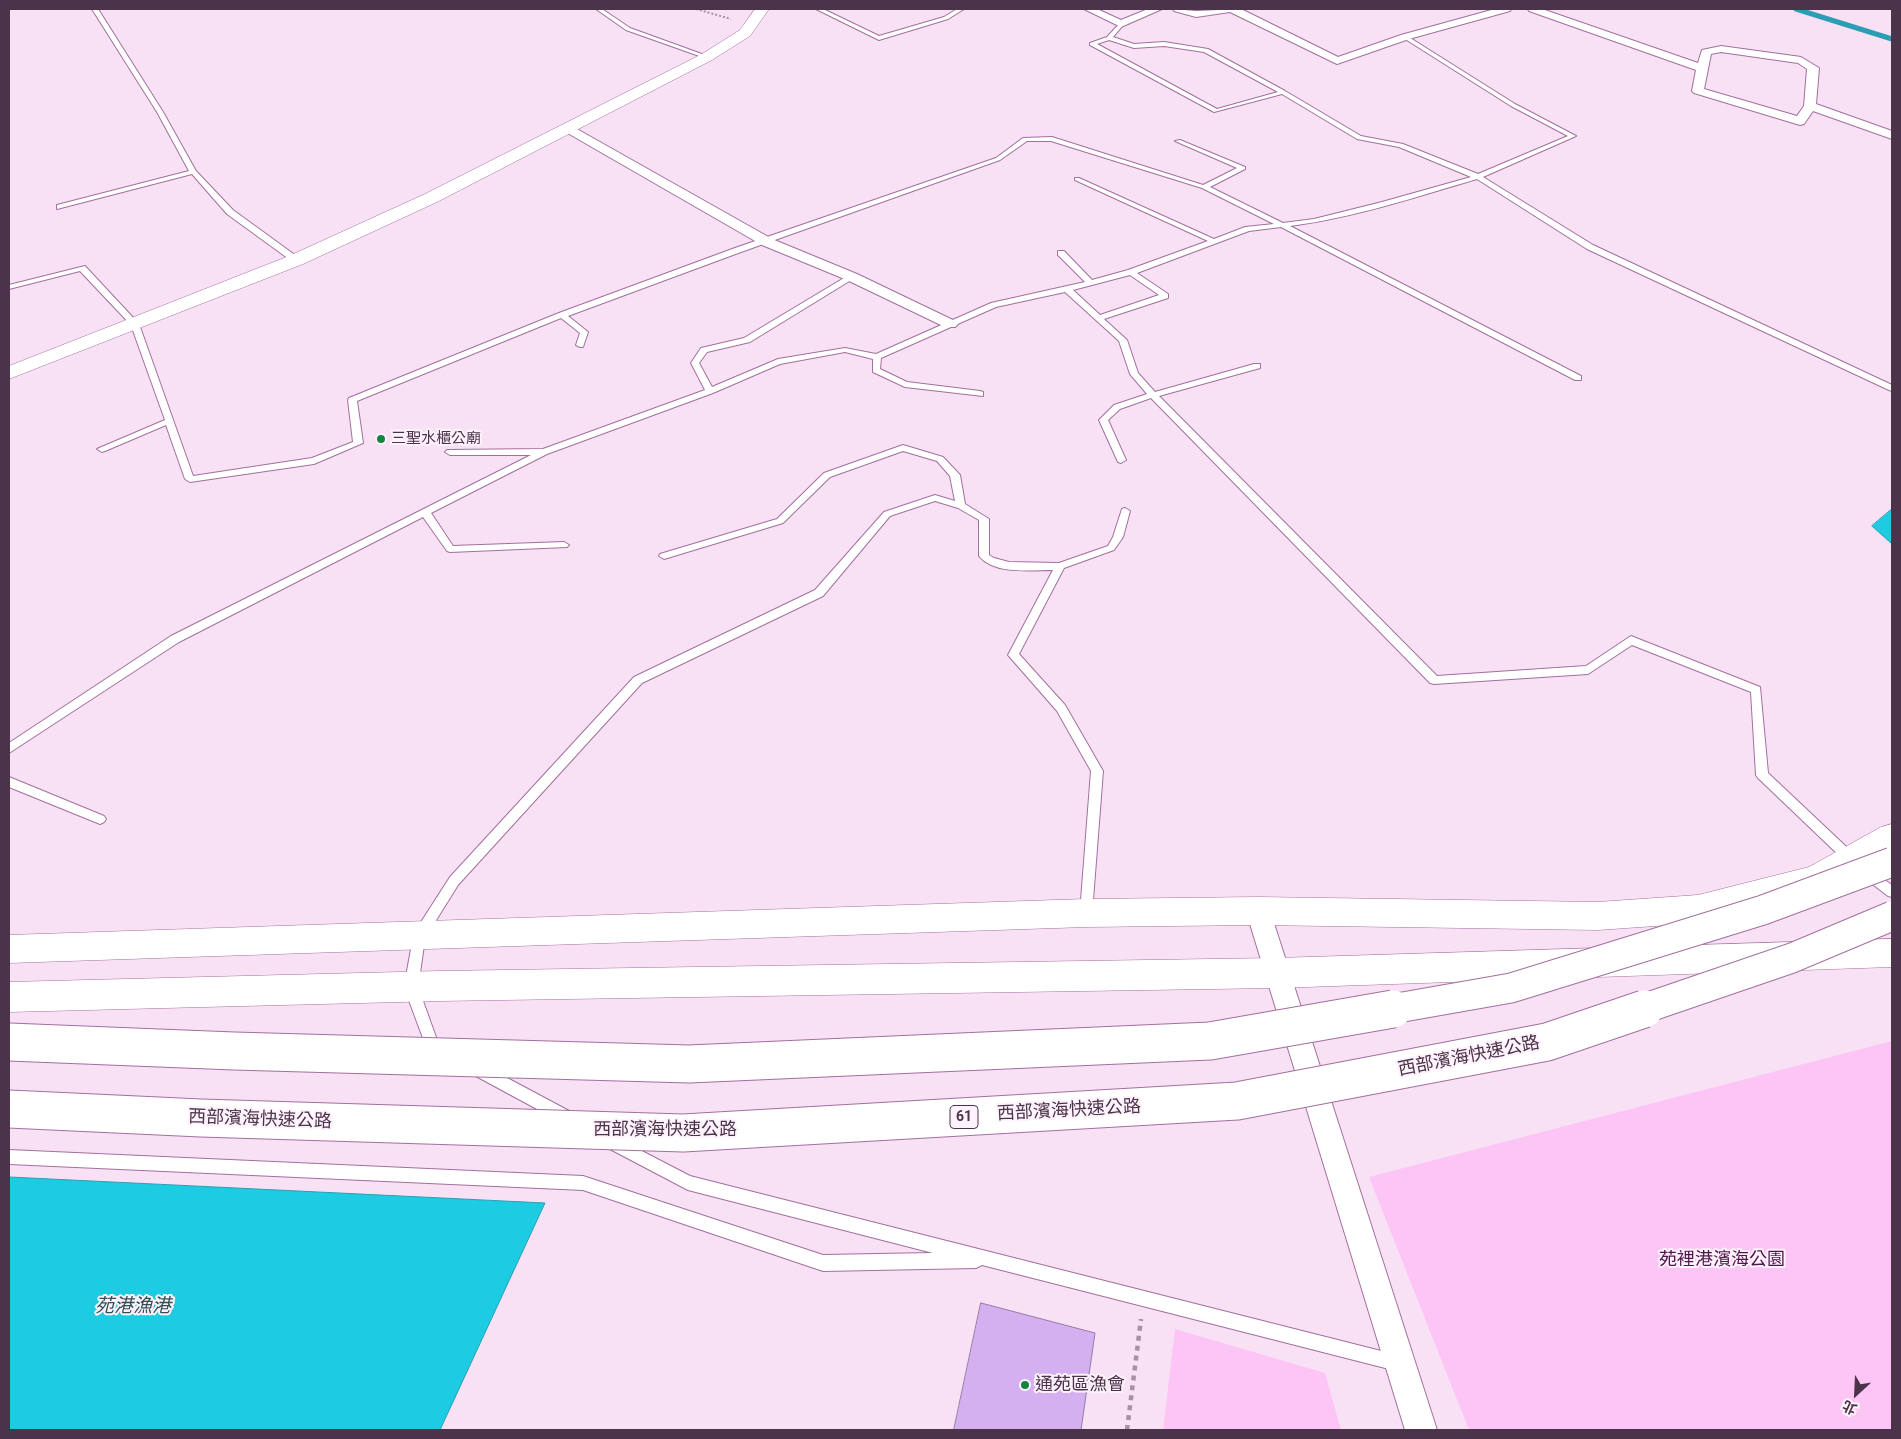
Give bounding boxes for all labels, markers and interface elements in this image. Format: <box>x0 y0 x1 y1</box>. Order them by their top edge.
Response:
place label: 三聖水櫃公廟 <box>391 430 481 448</box>
marker: 三聖水櫃公廟 <box>375 433 387 445</box>
street label: 西部濱海快速公路 <box>1396 1033 1542 1081</box>
street label: 西部濱海快速公路 <box>997 1096 1141 1126</box>
road number: 61 <box>950 1106 978 1128</box>
street label: 西部濱海快速公路 <box>188 1107 332 1133</box>
street label: 西部濱海快速公路 <box>593 1119 737 1141</box>
park label: 苑裡港濱海公園 <box>1659 1249 1785 1271</box>
water label: 苑港漁港 <box>95 1296 171 1318</box>
north arrow <box>1831 1369 1881 1419</box>
place label: 通苑區漁會 <box>1035 1374 1125 1396</box>
marker: 通苑區漁會 <box>1019 1379 1031 1391</box>
text: 北 <box>1840 1397 1859 1418</box>

